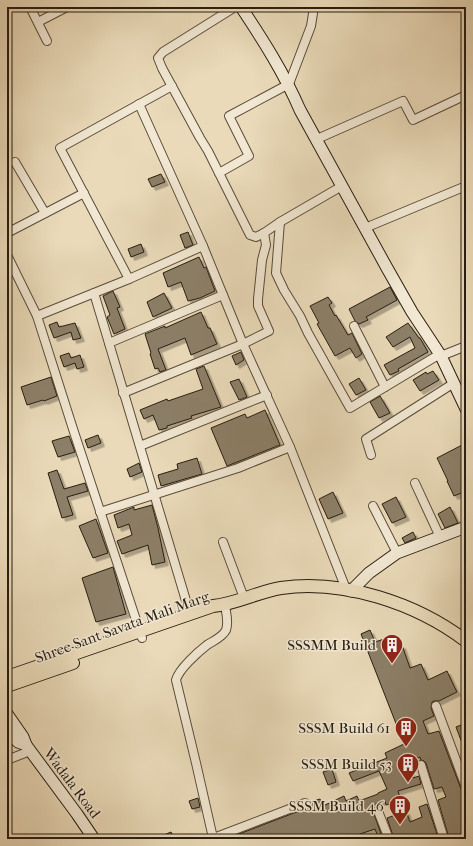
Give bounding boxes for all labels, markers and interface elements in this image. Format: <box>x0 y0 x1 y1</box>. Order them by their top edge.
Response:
street label: Shree Sant Savata Mali Marg <box>32 587 212 667</box>
building icon: SSSMM Build <box>379 632 405 665</box>
place label: SSSMM Build <box>287 636 377 654</box>
building icon: SSSM Build 61 <box>393 715 419 748</box>
place label: SSSM Build 61 <box>298 719 390 737</box>
street label: Wadala Road <box>39 743 105 822</box>
building icon: SSSM Build 53 <box>395 751 421 784</box>
place label: SSSM Build 53 <box>301 755 392 773</box>
building icon: SSSM Build 46 <box>387 793 413 826</box>
place label: SSSM Build 46 <box>289 797 385 815</box>

